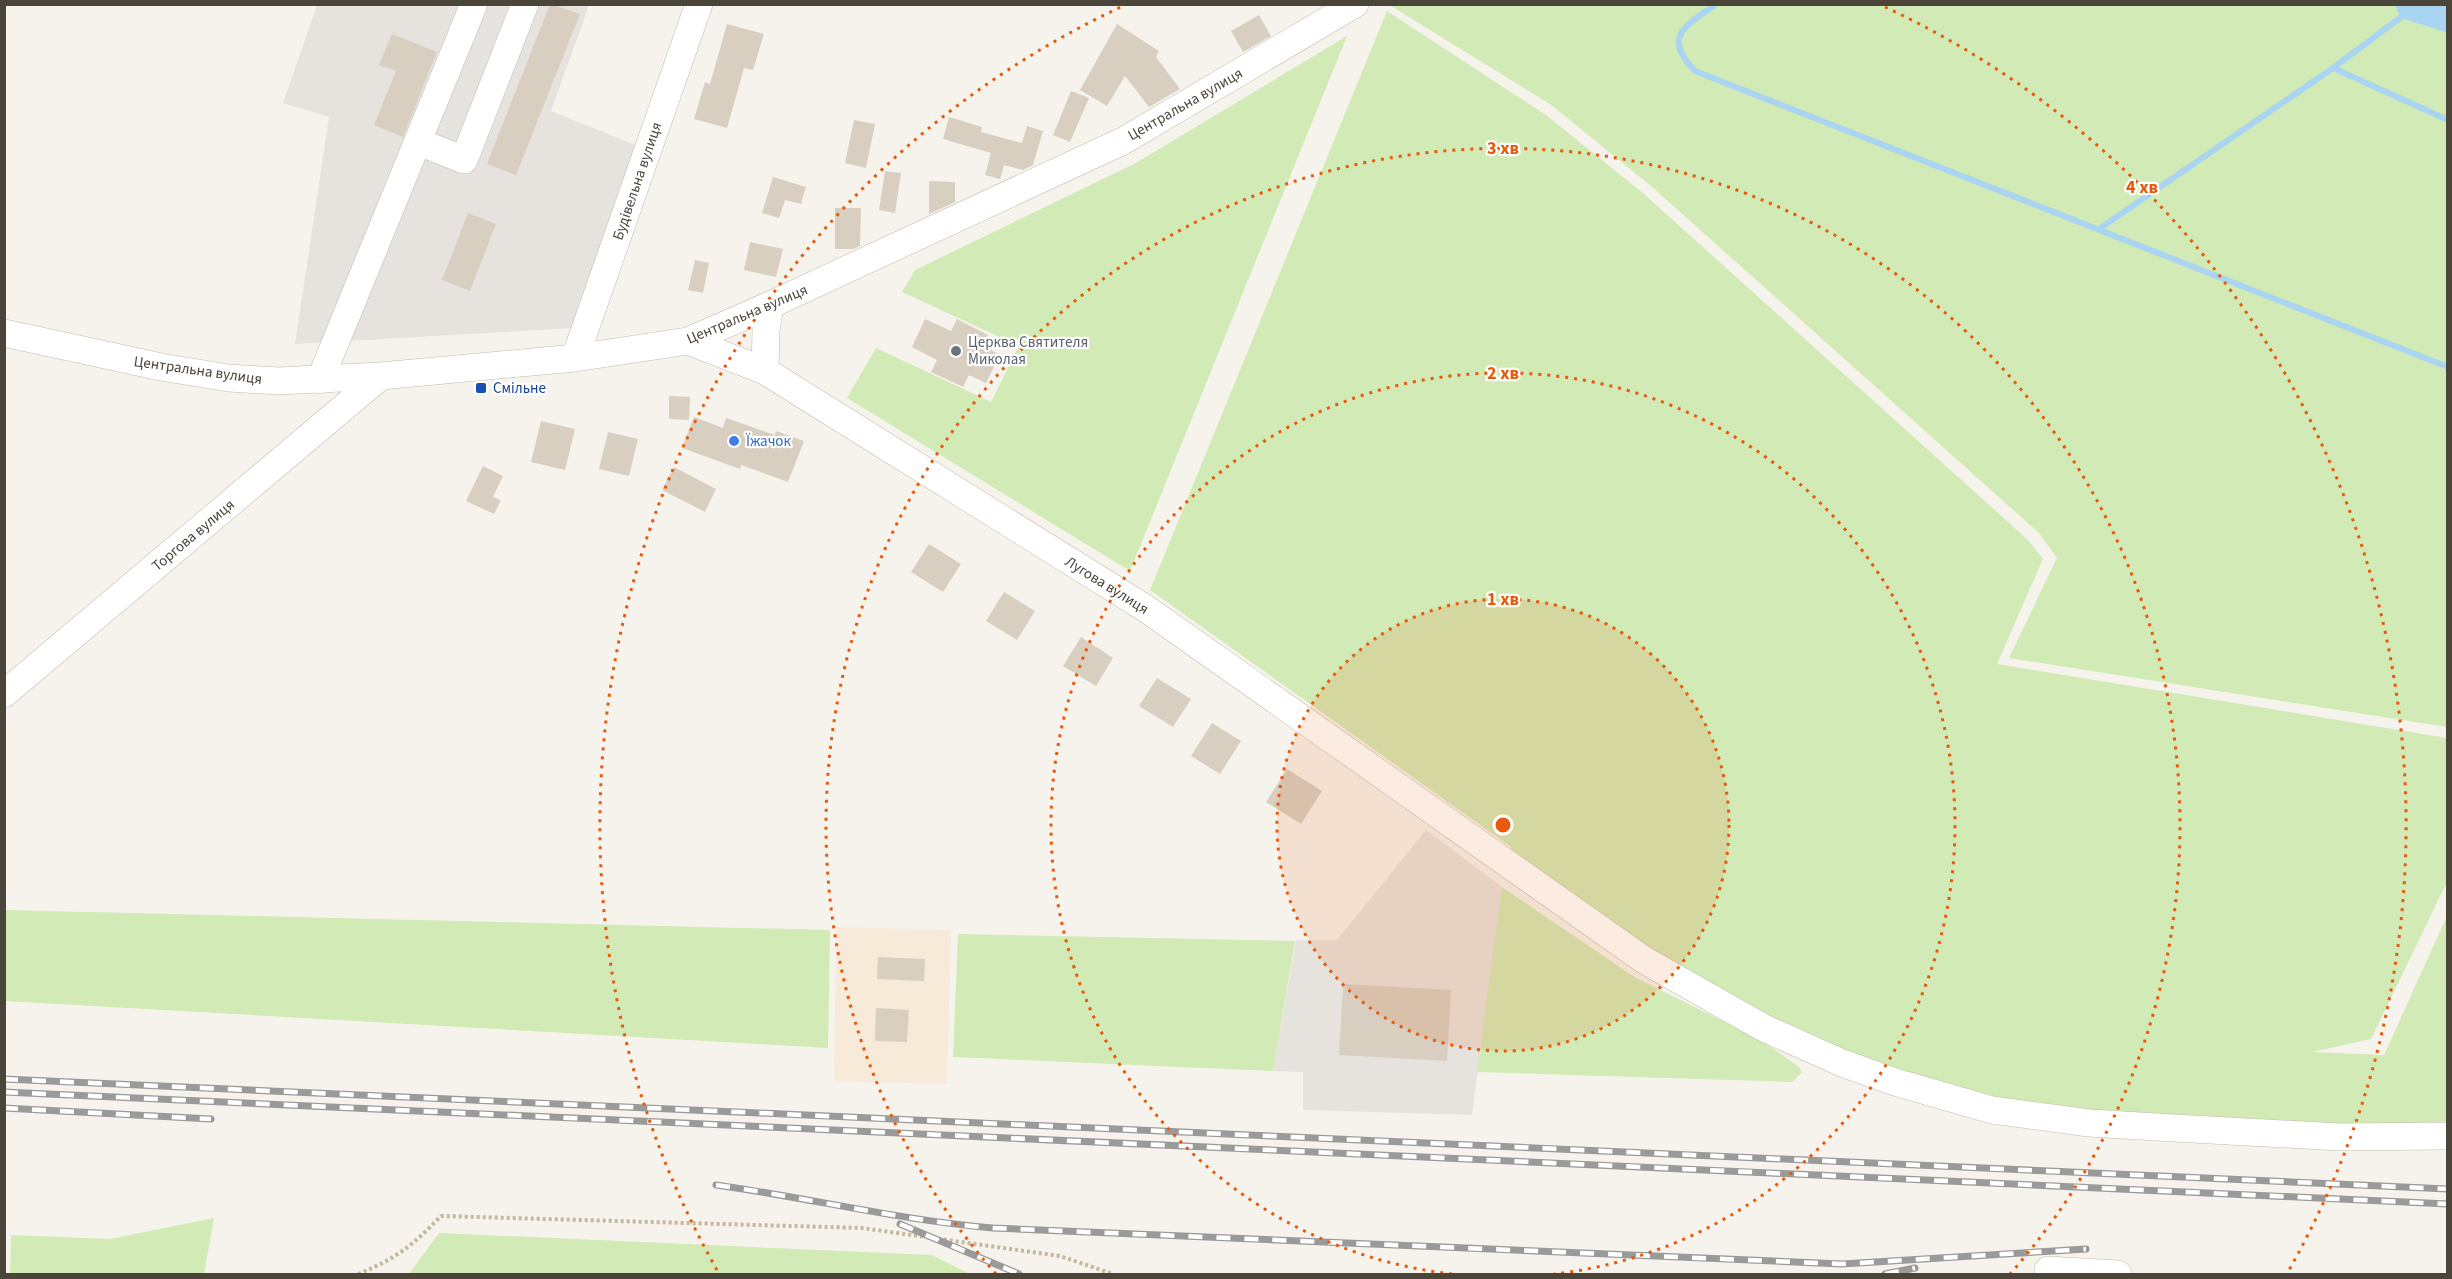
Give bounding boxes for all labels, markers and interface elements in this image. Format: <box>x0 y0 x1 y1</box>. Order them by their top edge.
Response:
street label: Центральна вулиця <box>1124 63 1247 146</box>
street label: Будівельна вулиця <box>607 119 667 243</box>
text: 3 хв <box>1487 136 1519 161</box>
text: 4 хв <box>2126 175 2158 200</box>
street label: Центральна вулиця <box>683 279 811 349</box>
place label: Церква Святителя Миколая <box>968 332 1088 370</box>
marker: Церква Святителя Миколая <box>949 344 963 358</box>
street label: Центральна вулиця <box>132 351 264 390</box>
text: 2 хв <box>1487 361 1519 386</box>
place label: Смільне <box>493 378 546 399</box>
marker: Смільне <box>474 381 488 395</box>
place label: Їжачок <box>745 431 791 452</box>
marker: Їжачок <box>727 434 741 448</box>
street label: Торгова вулиця <box>147 494 239 576</box>
street label: Лугова вулиця <box>1061 551 1153 620</box>
text: 1 хв <box>1487 587 1519 612</box>
centre of rings <box>1493 815 1513 835</box>

